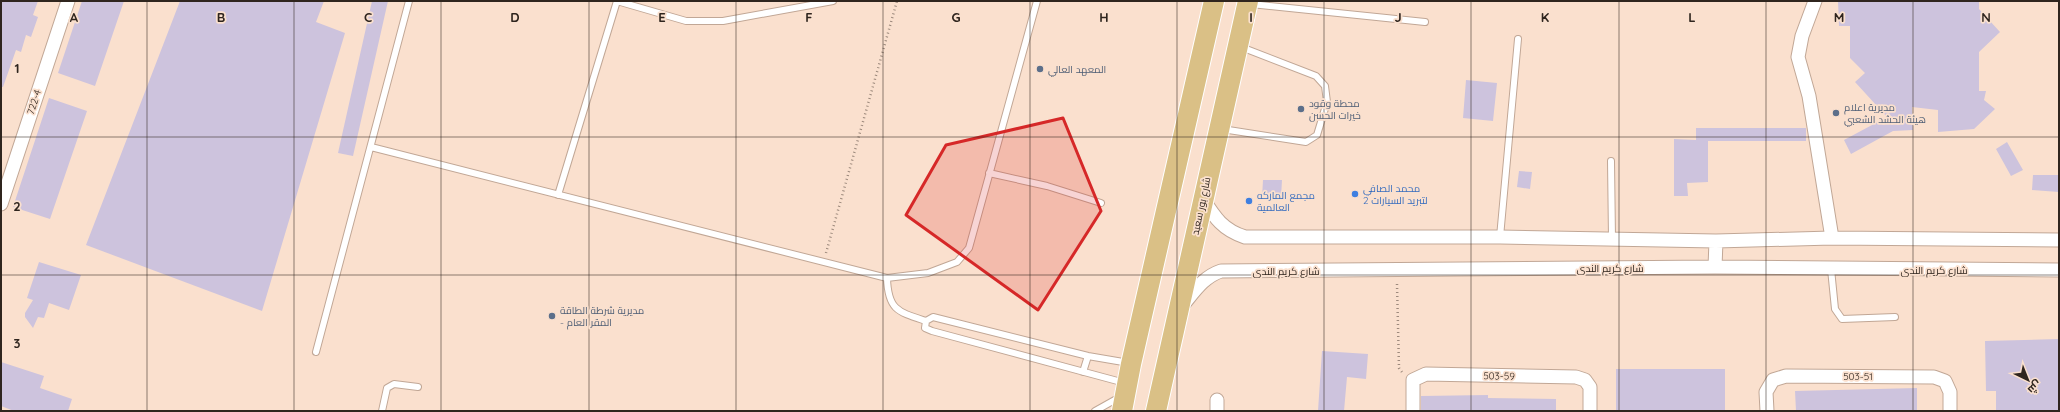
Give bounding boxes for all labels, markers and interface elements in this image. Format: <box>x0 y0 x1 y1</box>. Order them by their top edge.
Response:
text: A <box>70 9 79 25</box>
text: B <box>217 9 225 25</box>
text: C <box>364 9 372 25</box>
text: D <box>510 9 520 25</box>
text: E <box>658 9 666 25</box>
text: F <box>805 9 813 25</box>
text: G <box>951 9 961 25</box>
text: H <box>1099 9 1109 25</box>
text: I <box>1249 9 1253 25</box>
text: J <box>1394 9 1402 25</box>
text: K <box>1541 9 1550 25</box>
text: L <box>1688 9 1696 25</box>
text: M <box>1834 9 1844 25</box>
text: N <box>1981 9 1991 25</box>
text: 1 <box>14 60 20 76</box>
place label: المعهد العالي <box>1048 63 1106 77</box>
marker: المعهد العالي <box>1035 64 1045 74</box>
street label: 722-4 <box>24 88 44 116</box>
place label: محطة وقود خيرات الحسن <box>1309 97 1361 122</box>
place label: مديرية اعلام هيئة الحشد الشعبي <box>1844 101 1926 127</box>
marker: محطة وقود خيرات الحسن <box>1296 104 1306 114</box>
marker: مديرية اعلام هيئة الحشد الشعبي <box>1831 108 1841 118</box>
street label: شارع بور سعيد <box>1189 176 1213 236</box>
place label: محمد الصافي لتبريد السيارات 2 <box>1363 182 1428 207</box>
place label: مجمع الماركه العالمية <box>1257 189 1315 214</box>
marker: محمد الصافي لتبريد السيارات 2 <box>1350 189 1360 199</box>
marker: مجمع الماركه العالمية <box>1244 196 1254 206</box>
text: 2 <box>13 198 21 214</box>
street label: شارع كريم الندى <box>1577 262 1643 276</box>
street label: شارع كريم الندى <box>1901 264 1967 278</box>
street label: شارع كريم الندى <box>1253 265 1319 279</box>
place label: مديرية شرطة الطاقة - المقر العام <box>560 304 644 330</box>
marker: مديرية شرطة الطاقة - المقر العام <box>547 311 557 321</box>
text: 3 <box>14 335 21 351</box>
north arrow <box>2008 360 2048 400</box>
street label: 503-59 <box>1483 369 1515 383</box>
street label: 503-51 <box>1843 370 1873 383</box>
text: ش <box>2025 377 2045 397</box>

